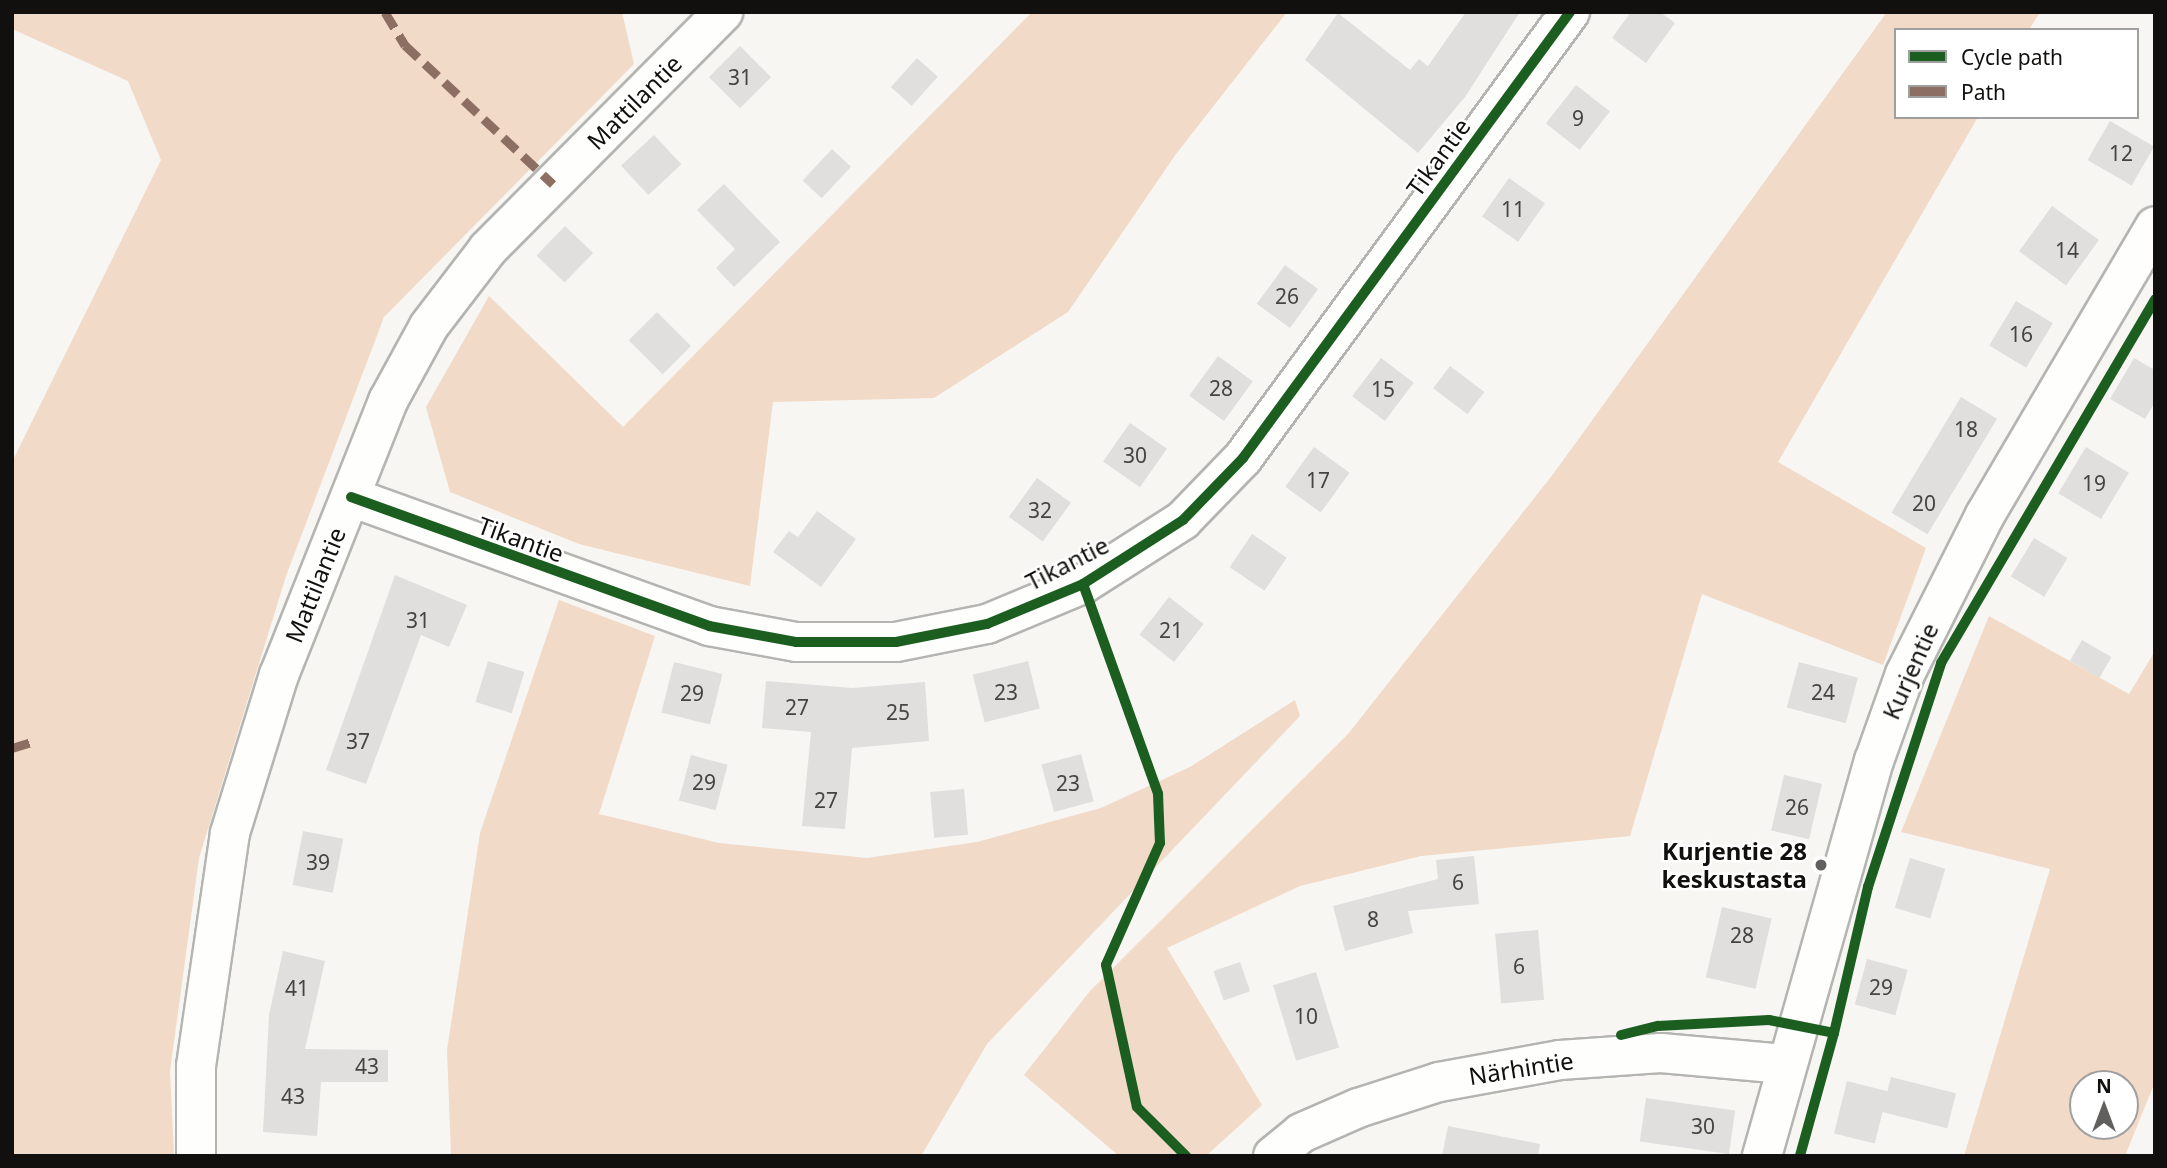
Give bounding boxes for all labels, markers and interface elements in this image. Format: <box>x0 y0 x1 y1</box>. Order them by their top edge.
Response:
legend <box>1894 28 2139 119</box>
text: Cycle path <box>1961 43 2063 71</box>
street label: Mattilantie <box>581 49 687 155</box>
house number: 31 <box>728 64 752 90</box>
text: Path <box>1961 78 2006 106</box>
house number: 9 <box>1572 105 1584 131</box>
street label: Tikantie <box>1400 113 1476 201</box>
house number: 12 <box>2109 140 2133 166</box>
house number: 11 <box>1501 196 1525 222</box>
house number: 14 <box>2055 237 2079 263</box>
house number: 26 <box>1275 283 1299 309</box>
house number: 16 <box>2009 321 2033 347</box>
house number: 28 <box>1209 375 1233 401</box>
house number: 15 <box>1371 376 1395 402</box>
house number: 18 <box>1954 416 1978 442</box>
house number: 30 <box>1123 442 1147 468</box>
house number: 17 <box>1306 467 1330 493</box>
house number: 19 <box>2082 470 2106 496</box>
house number: 20 <box>1912 490 1936 516</box>
house number: 32 <box>1028 497 1052 523</box>
street label: Tikantie <box>474 510 568 568</box>
street label: Mattilantie <box>279 523 351 647</box>
street label: Tikantie <box>1021 530 1113 596</box>
house number: 31 <box>406 607 430 633</box>
house number: 21 <box>1159 617 1183 643</box>
street label: Kurjentie <box>1876 618 1944 724</box>
house number: 23 <box>994 679 1018 705</box>
house number: 24 <box>1811 679 1835 705</box>
house number: 29 <box>680 680 704 706</box>
house number: 27 <box>785 694 809 720</box>
house number: 25 <box>886 699 910 725</box>
house number: 37 <box>346 728 370 754</box>
house number: 29 <box>692 769 716 795</box>
house number: 23 <box>1056 770 1080 796</box>
house number: 27 <box>814 787 838 813</box>
house number: 26 <box>1785 794 1809 820</box>
place label: Kurjentie 28 keskustasta <box>1662 837 1807 893</box>
house number: 39 <box>306 849 330 875</box>
marker: Kurjentie 28 keskustasta <box>1813 857 1829 873</box>
house number: 6 <box>1452 869 1464 895</box>
house number: 8 <box>1367 906 1379 932</box>
house number: 28 <box>1730 922 1754 948</box>
house number: 6 <box>1513 953 1525 979</box>
house number: 29 <box>1869 974 1893 1000</box>
house number: 41 <box>285 975 309 1001</box>
house number: 10 <box>1294 1003 1318 1029</box>
street label: Närhintie <box>1466 1045 1576 1091</box>
house number: 43 <box>355 1053 379 1079</box>
north arrow <box>2069 1070 2139 1140</box>
text: N <box>2096 1073 2112 1099</box>
house number: 43 <box>281 1083 305 1109</box>
house number: 30 <box>1691 1113 1715 1139</box>

